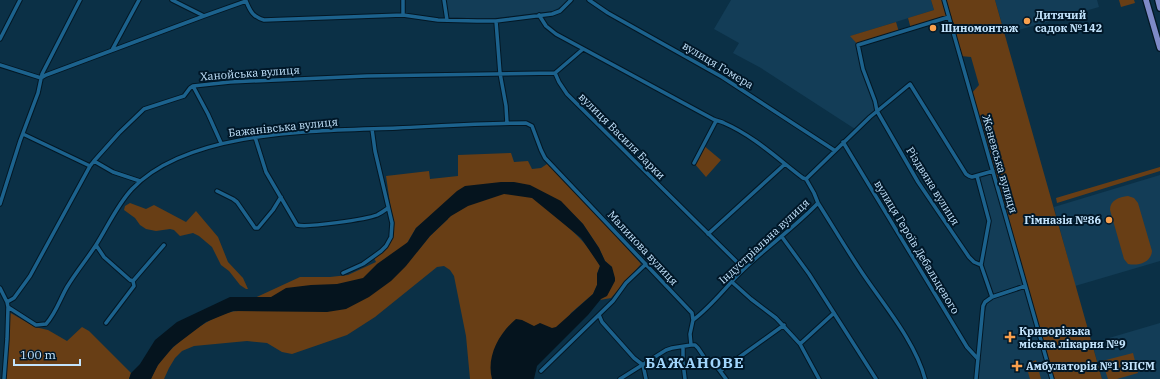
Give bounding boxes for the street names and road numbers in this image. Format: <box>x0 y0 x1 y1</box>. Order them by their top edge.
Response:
street label: вулиця Гомера <box>680 38 756 92</box>
street label: Ханойська вулиця <box>200 63 300 83</box>
street label: вулиця Василя Барки <box>576 90 668 182</box>
street label: Женевська вулиця <box>979 113 1021 215</box>
street label: Бажанівська вулиця <box>227 114 339 140</box>
street label: Різдвяна вулиця <box>903 144 963 228</box>
street label: вулиця Героїв Дебальцевого <box>871 178 963 316</box>
street label: Індустріальна вулиця <box>716 195 812 287</box>
street label: Малинова вулиця <box>605 208 681 288</box>

